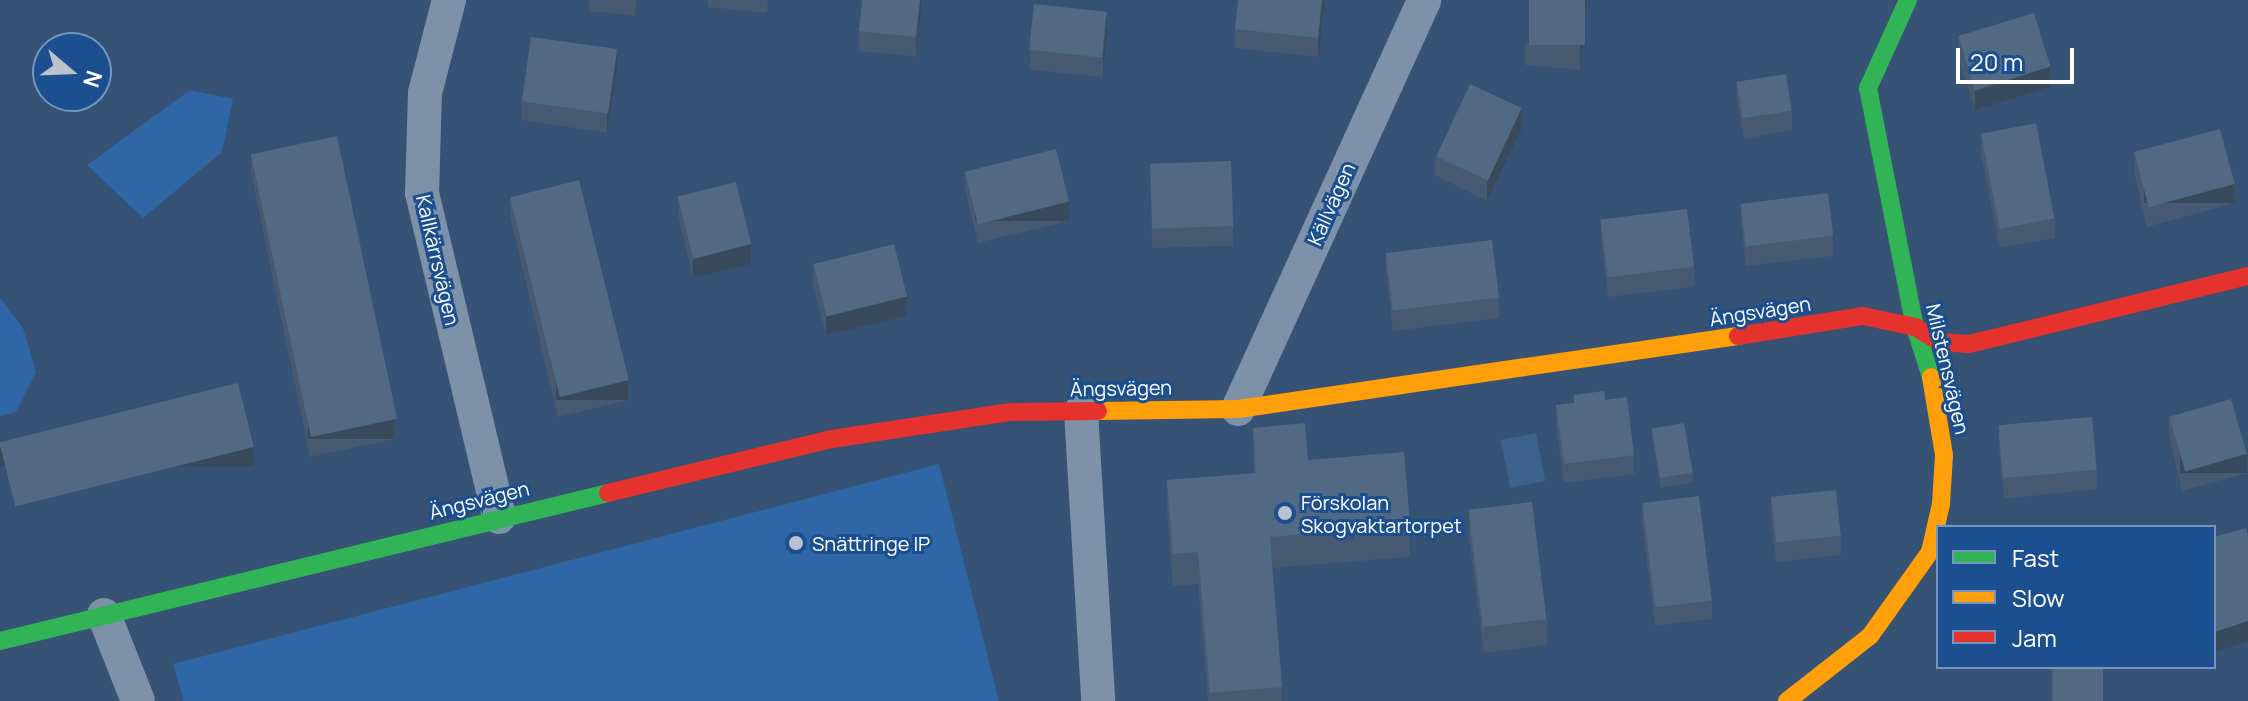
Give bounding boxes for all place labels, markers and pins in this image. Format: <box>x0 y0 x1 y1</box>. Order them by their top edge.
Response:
place label: Förskolan Skogvaktartorpet <box>1301 490 1462 537</box>
marker: Förskolan Skogvaktartorpet <box>1276 504 1294 522</box>
place label: Snättringe IP <box>812 531 930 555</box>
marker: Snättringe IP <box>787 534 805 552</box>

